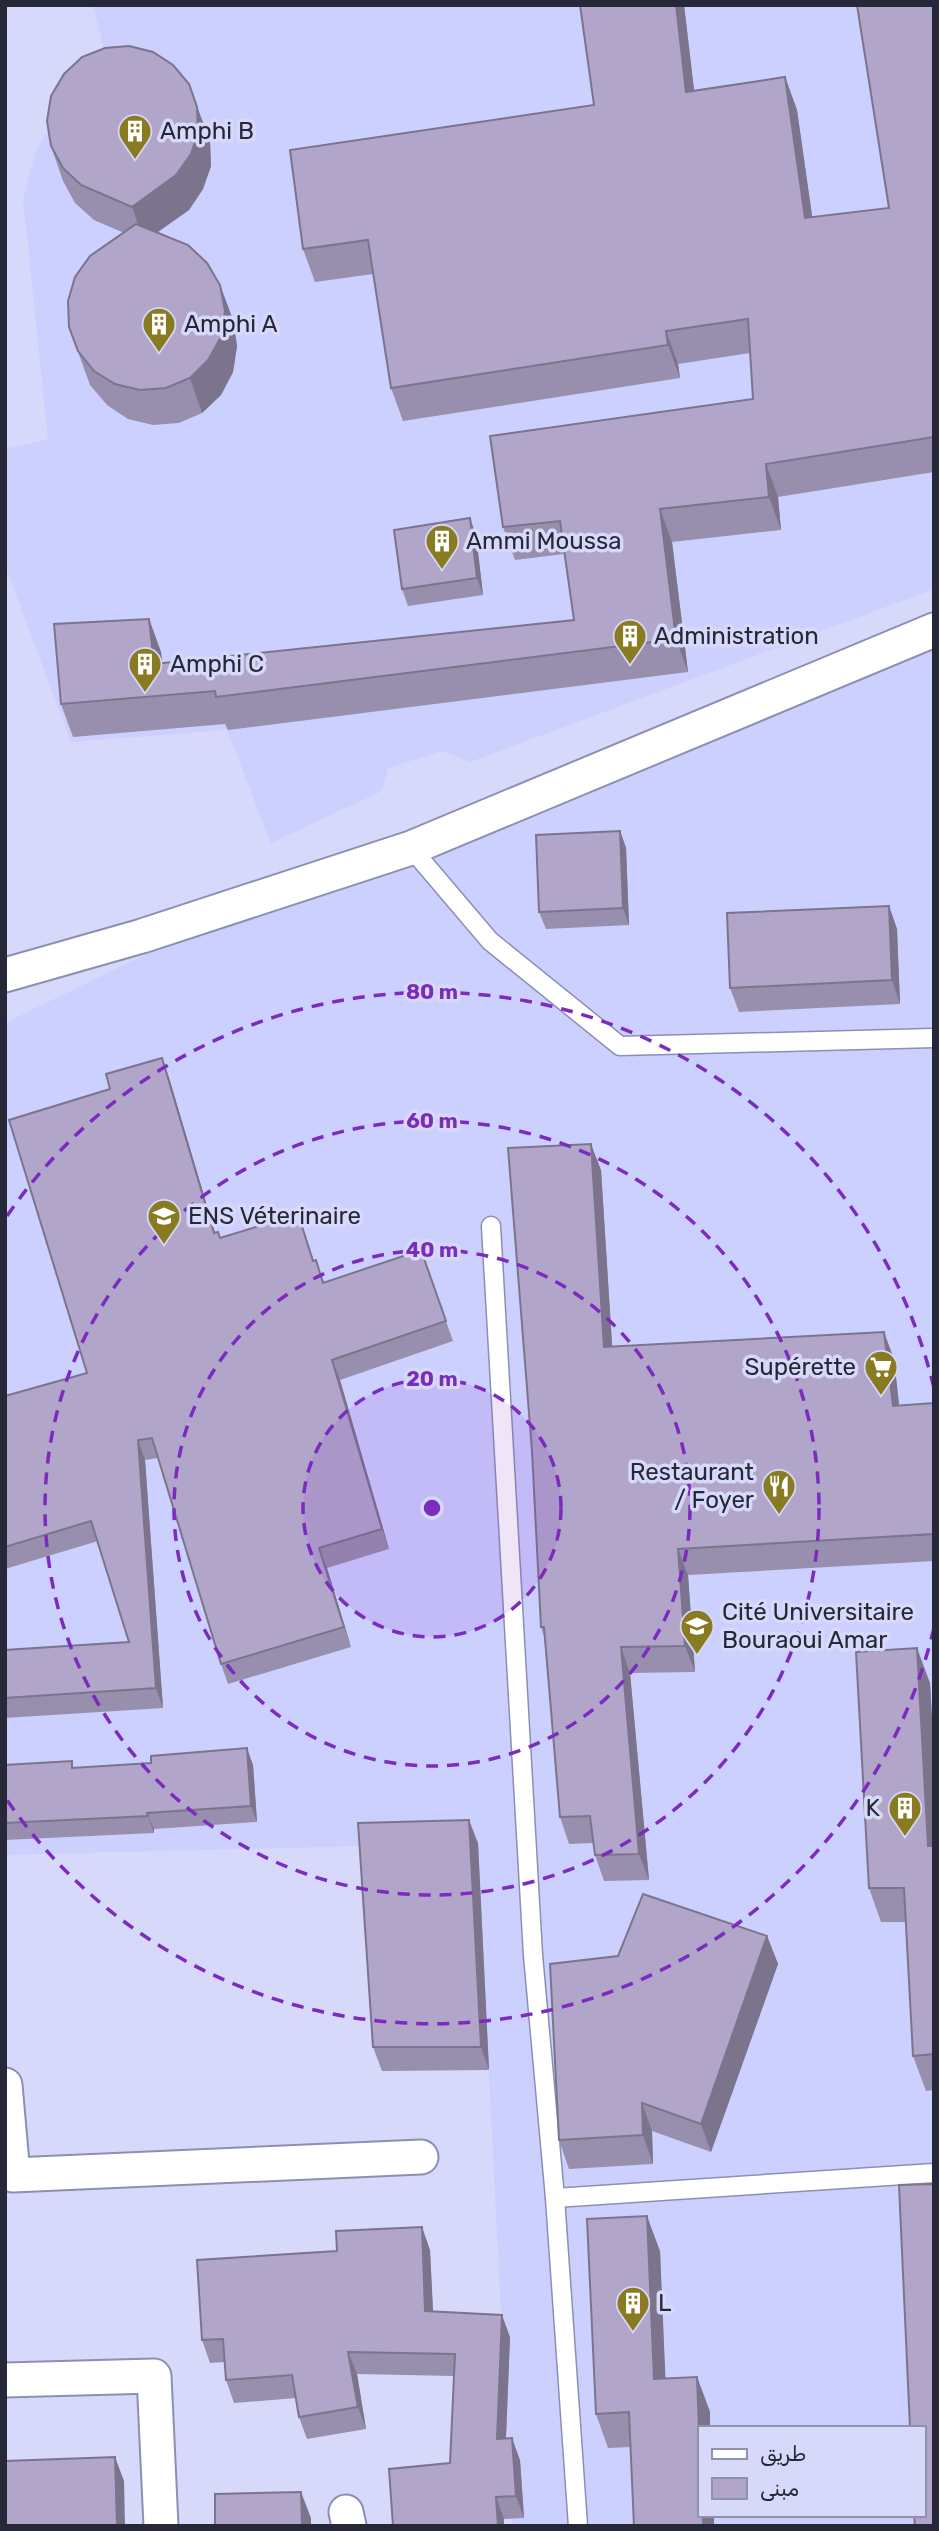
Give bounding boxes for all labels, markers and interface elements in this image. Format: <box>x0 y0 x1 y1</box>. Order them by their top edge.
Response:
building icon: Amphi B <box>116 112 154 161</box>
place label: Amphi B <box>160 117 254 145</box>
building icon: Amphi A <box>140 305 178 354</box>
place label: Amphi A <box>184 310 277 338</box>
building icon: Ammi Moussa <box>423 522 461 571</box>
place label: Ammi Moussa <box>466 527 621 555</box>
building icon: Administration <box>611 617 649 666</box>
place label: Administration <box>654 622 819 650</box>
building icon: Amphi C <box>126 645 164 694</box>
place label: Amphi C <box>170 650 264 678</box>
text: 80 m <box>406 979 458 1004</box>
text: 60 m <box>406 1108 458 1133</box>
school or university icon: ENS Véterinaire <box>145 1197 183 1246</box>
place label: ENS Véterinaire <box>188 1202 361 1230</box>
text: 40 m <box>406 1237 458 1262</box>
supermarket icon: Supérette <box>862 1348 900 1397</box>
place label: Supérette <box>744 1353 856 1381</box>
text: 20 m <box>406 1366 458 1391</box>
place label: Restaurant / Foyer <box>630 1458 754 1514</box>
restaurant icon: Restaurant / Foyer <box>760 1467 798 1516</box>
centre of rings <box>420 1496 444 1520</box>
place label: Cité Universitaire Bouraoui Amar <box>722 1598 914 1654</box>
school or university icon: Cité Universitaire Bouraoui Amar <box>678 1607 716 1656</box>
building icon: K <box>886 1789 924 1838</box>
place label: K <box>866 1794 881 1822</box>
building icon: L <box>614 2284 652 2333</box>
place label: L <box>658 2289 672 2317</box>
legend <box>698 2426 925 2517</box>
text: طريق <box>760 2441 806 2466</box>
text: مبنى <box>760 2476 799 2501</box>

